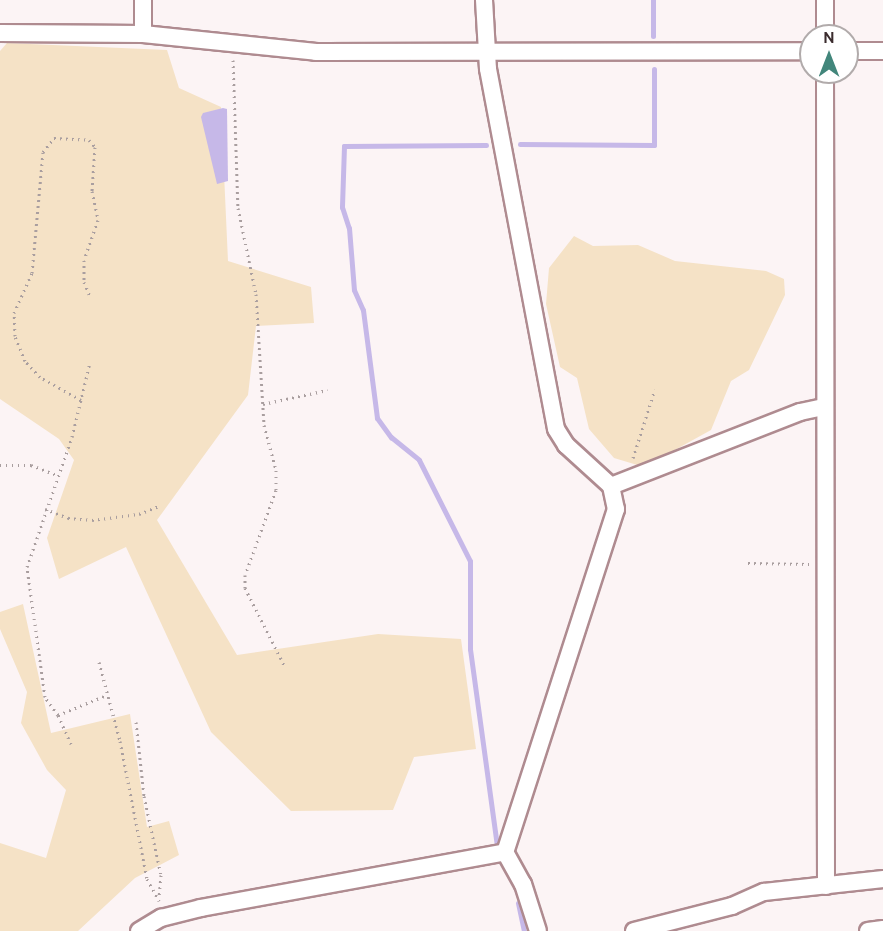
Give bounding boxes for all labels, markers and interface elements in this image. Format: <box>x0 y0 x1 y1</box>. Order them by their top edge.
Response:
north arrow <box>799 24 859 84</box>
text: N <box>823 28 835 47</box>

